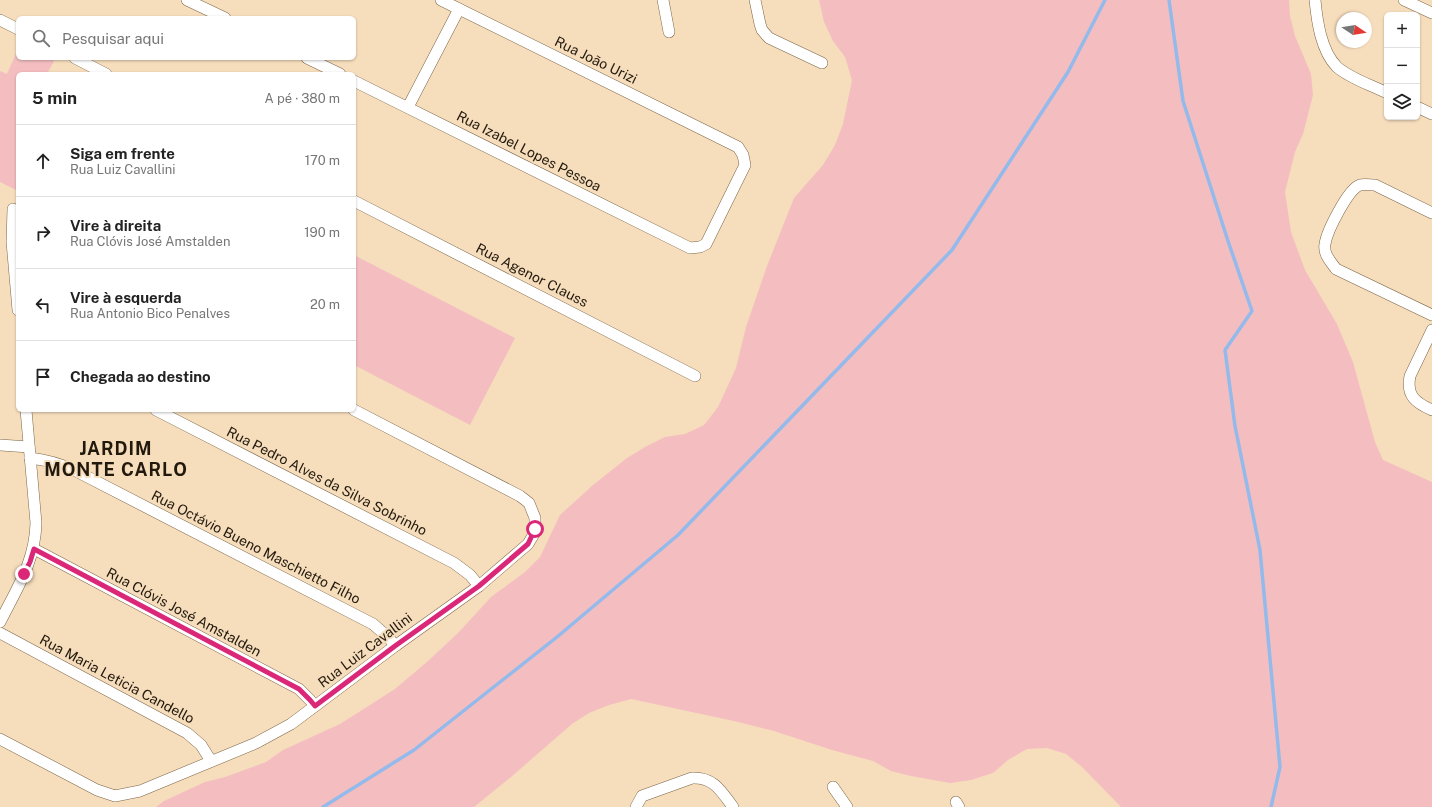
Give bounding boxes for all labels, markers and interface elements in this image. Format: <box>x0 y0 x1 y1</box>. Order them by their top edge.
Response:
north arrow <box>1336 12 1372 48</box>
map controls <box>1384 12 1420 120</box>
button: + <box>1384 12 1420 48</box>
search box <box>16 16 356 60</box>
icon: search <box>30 27 52 49</box>
text: Pesquisar aqui <box>62 30 164 47</box>
street label: Rua João Urizi <box>552 33 640 87</box>
button: − <box>1384 48 1420 84</box>
button: layers <box>1384 84 1420 120</box>
text: 5 min <box>32 88 77 108</box>
text: A pé · 380 m <box>265 91 340 106</box>
street label: Rua Izabel Lopes Pessoa <box>454 108 604 194</box>
text: Siga em frente <box>70 145 175 162</box>
icon: ahead <box>32 150 54 172</box>
text: 170 m <box>305 153 340 168</box>
text: Rua Luiz Cavallini <box>70 162 175 177</box>
text: Vire à direita <box>70 217 161 234</box>
icon: right <box>32 222 54 244</box>
text: 190 m <box>304 225 340 240</box>
text: Rua Clóvis José Amstalden <box>70 234 230 249</box>
street label: Rua Agenor Clauss <box>473 240 591 310</box>
text: Vire à esquerda <box>70 289 182 306</box>
icon: left <box>32 294 54 316</box>
text: 20 m <box>310 297 340 312</box>
text: Rua Antonio Bico Penalves <box>70 306 230 321</box>
icon: arrive <box>32 366 54 388</box>
text: Chegada ao destino <box>70 368 211 385</box>
street label: Rua Pedro Alves da Silva Sobrinho <box>224 423 430 539</box>
district label: JARDIM MONTE CARLO <box>44 438 188 480</box>
street label: Rua Octávio Bueno Maschietto Filho <box>149 487 363 607</box>
route start <box>526 520 544 538</box>
street label: Rua Clóvis José Amstalden <box>104 564 264 660</box>
route end <box>15 565 33 583</box>
street label: Rua Luiz Cavallini <box>315 609 415 691</box>
street label: Rua Maria Leticia Candello <box>37 631 197 727</box>

